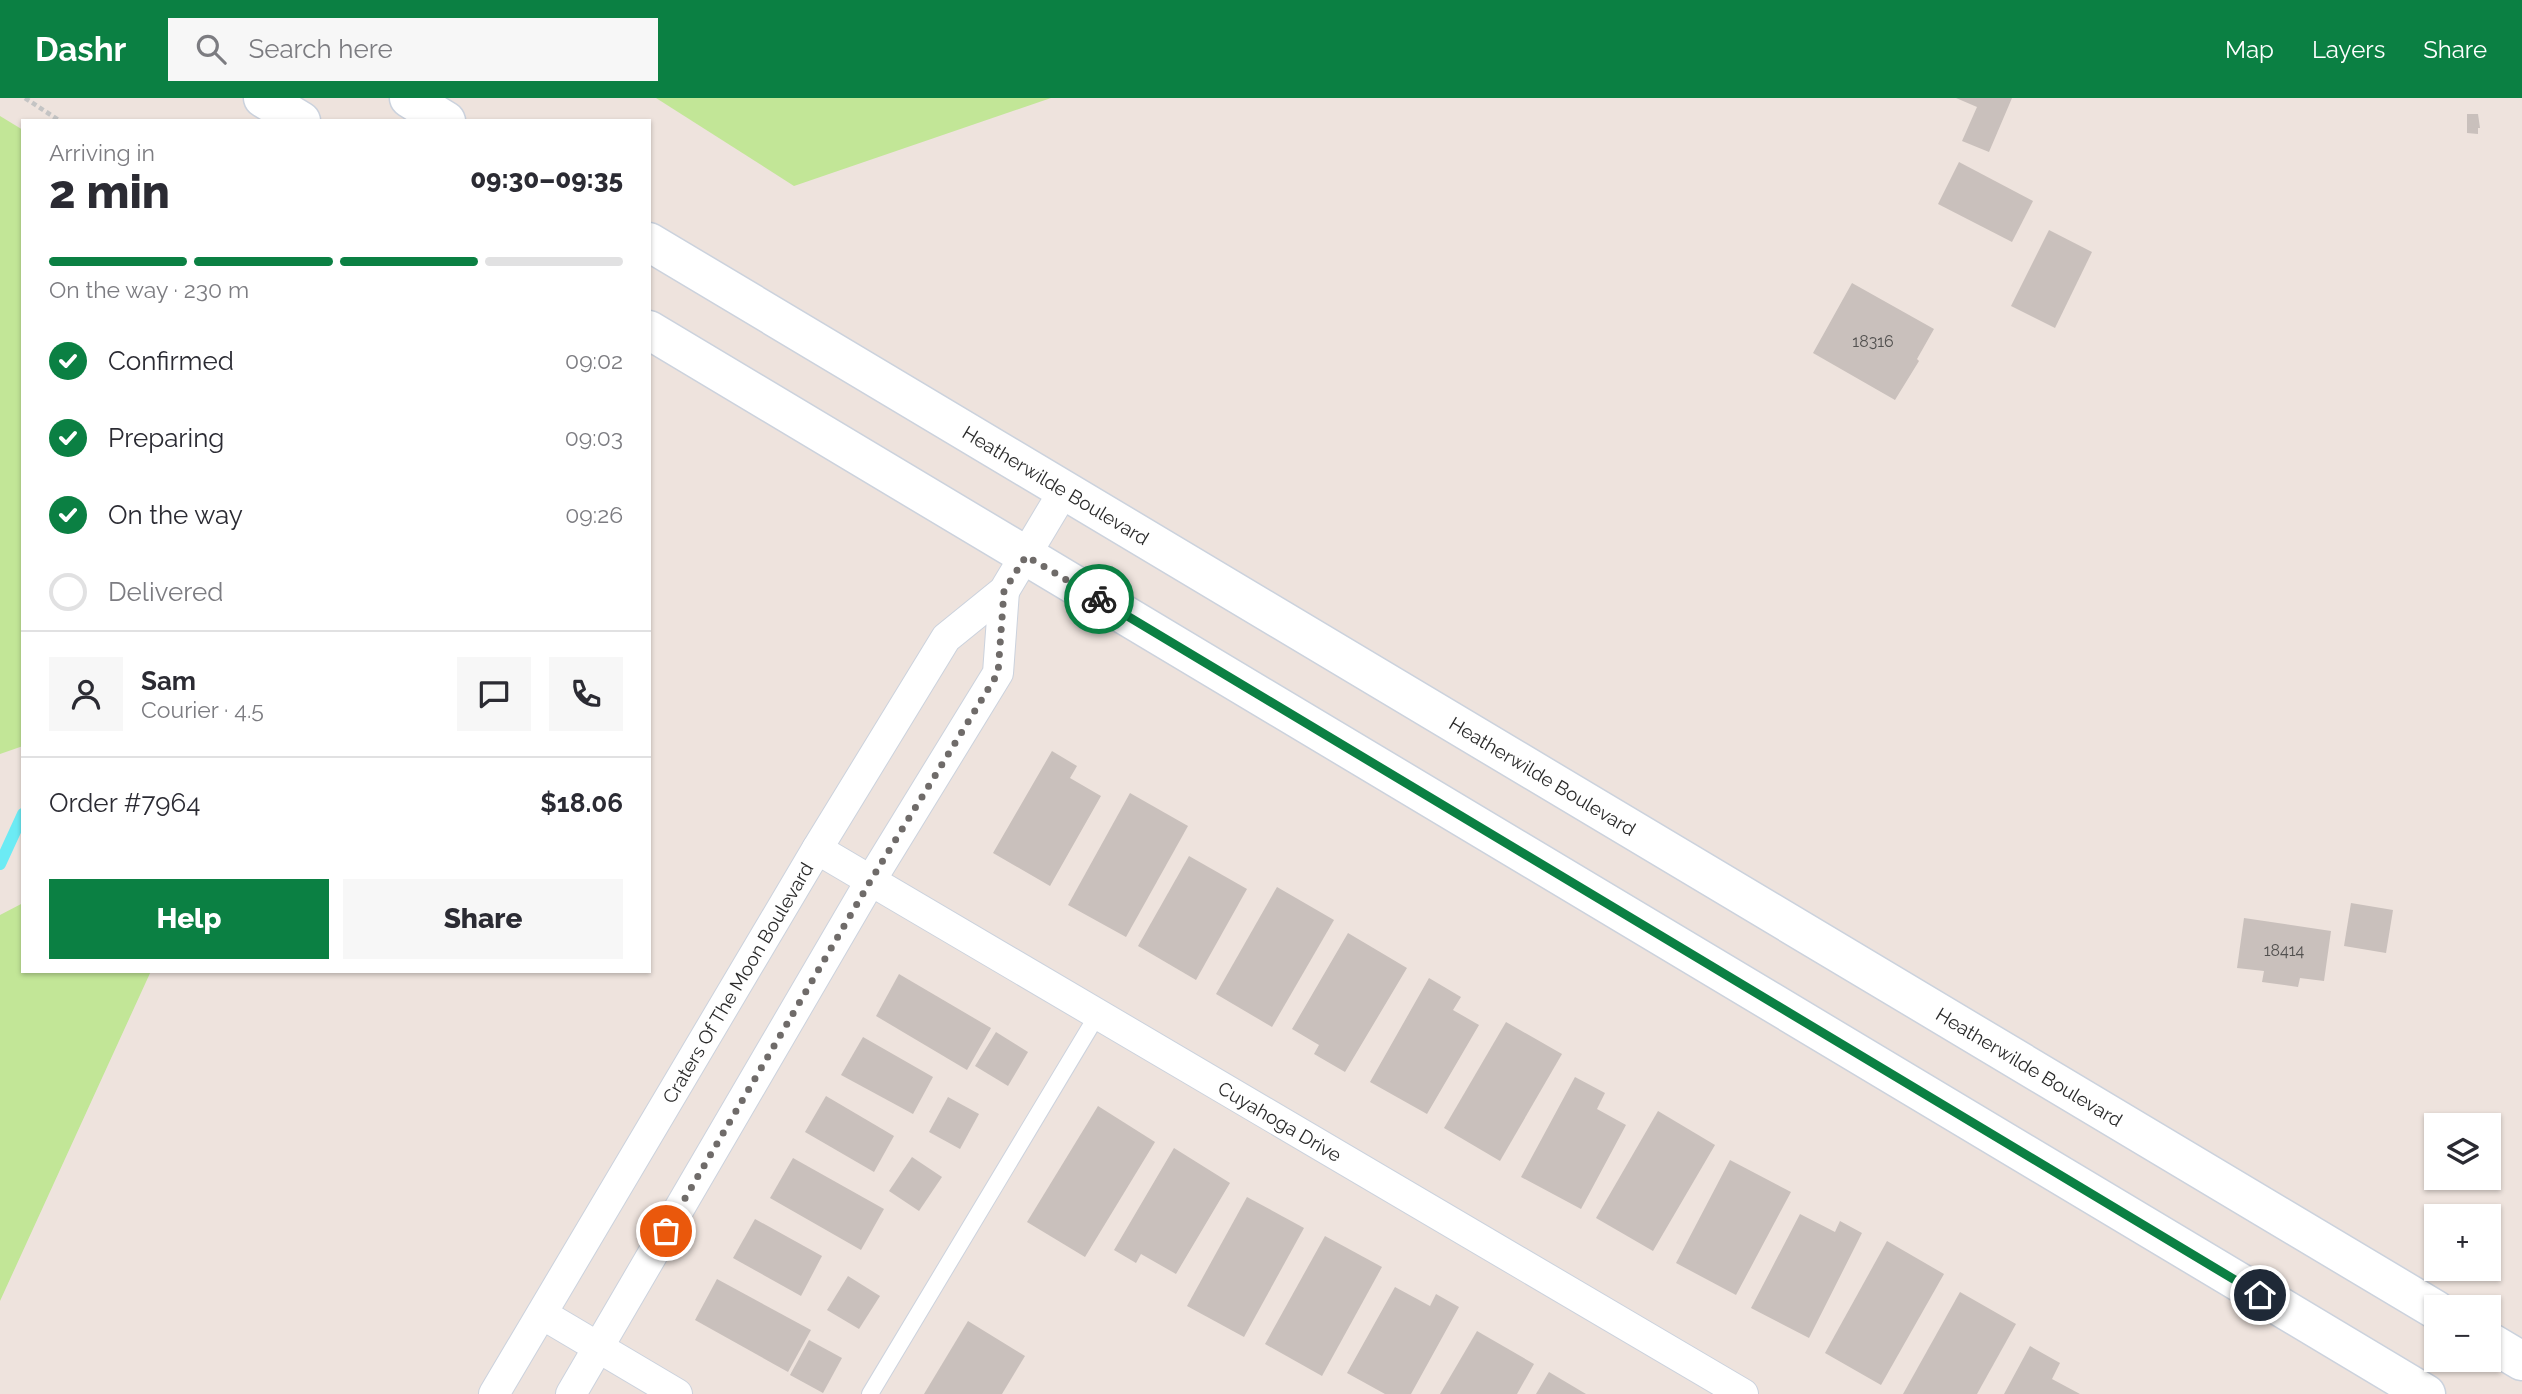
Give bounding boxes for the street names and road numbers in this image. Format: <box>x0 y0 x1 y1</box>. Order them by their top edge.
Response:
street label: Heatherwilde Boulevard <box>959 421 1153 549</box>
street label: Heatherwilde Boulevard <box>1446 712 1640 840</box>
street label: Craters Of The Moon Boulevard <box>658 858 818 1107</box>
street label: Heatherwilde Boulevard <box>1932 1003 2126 1131</box>
street label: Cuyahoga Drive <box>1214 1077 1345 1166</box>

